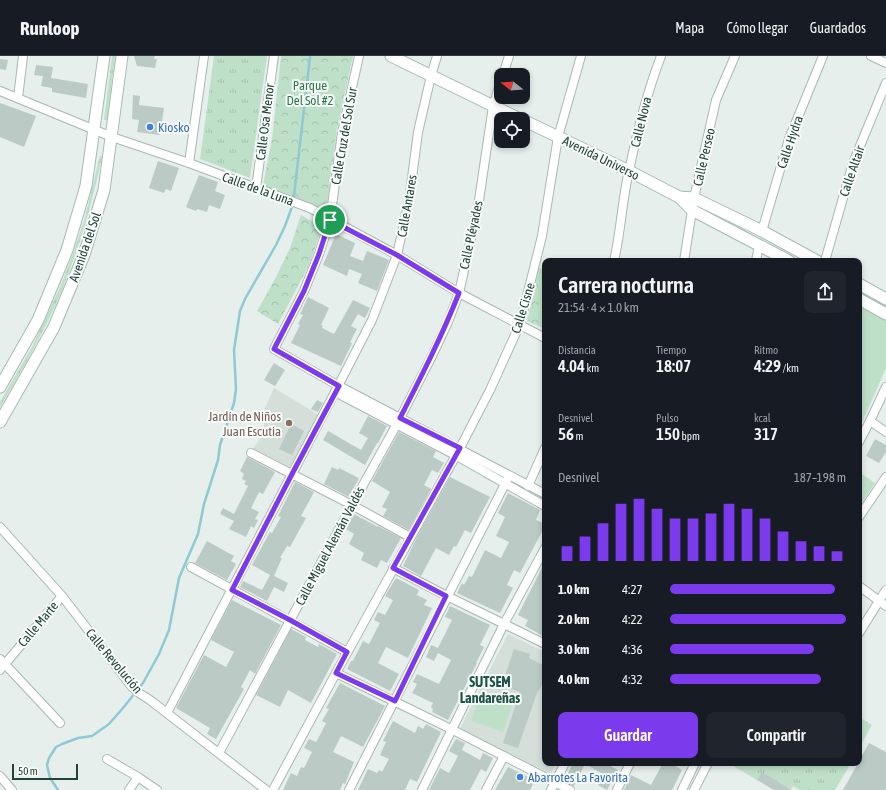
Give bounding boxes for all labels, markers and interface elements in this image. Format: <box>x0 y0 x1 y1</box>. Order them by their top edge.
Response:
text: Runloop <box>20 17 80 39</box>
text: Mapa <box>675 20 704 36</box>
text: Cómo llegar <box>726 20 788 36</box>
text: Guardados <box>810 20 866 36</box>
north arrow <box>494 68 530 104</box>
map controls <box>494 68 530 148</box>
park label: Parque Del Sol #2 <box>286 78 334 108</box>
street label: Calle Osa Menor <box>253 83 277 161</box>
street label: Calle Cruz del Sol Sur <box>328 86 360 186</box>
street label: Calle Nova <box>628 95 654 149</box>
button: locate <box>494 112 530 148</box>
street label: Calle Hydra <box>774 114 806 170</box>
place label: Kiosko <box>158 120 190 135</box>
marker: Kiosko <box>145 122 155 132</box>
street label: Calle Perseo <box>690 127 718 187</box>
street label: Avenida Universo <box>560 133 642 183</box>
street label: Calle Altair <box>836 143 868 198</box>
street label: Calle de la Luna <box>220 169 296 209</box>
street label: Calle Antares <box>394 173 420 238</box>
street label: Calle Pléyades <box>456 199 486 271</box>
pin <box>313 203 347 237</box>
street label: Avenida del Sol <box>66 209 104 284</box>
icon: arrive <box>319 209 341 231</box>
button: share <box>804 271 846 313</box>
text: Carrera nocturna <box>558 272 694 298</box>
street label: Calle Cisne <box>508 281 538 335</box>
text: 21:54 · 4 × 1.0 km <box>558 300 639 315</box>
text: Distancia <box>558 344 596 356</box>
text: Tiempo <box>656 344 686 356</box>
text: Ritmo <box>754 344 778 356</box>
text: 4.04 <box>558 356 585 376</box>
text: 18:07 <box>656 356 691 376</box>
text: 4:29 <box>754 356 781 376</box>
text: km <box>585 362 599 374</box>
text: /km <box>781 362 799 374</box>
place label: Jardín de Niños Juan Escutia <box>208 409 281 439</box>
text: Desnivel <box>558 412 593 424</box>
text: Pulso <box>656 412 679 424</box>
text: kcal <box>754 412 771 424</box>
marker: Jardín de Niños Juan Escutia <box>284 418 294 428</box>
text: 56 <box>558 424 574 444</box>
text: 150 <box>656 424 680 444</box>
text: 317 <box>754 424 778 444</box>
text: m <box>574 430 583 442</box>
text: bpm <box>680 430 700 442</box>
text: Desnivel <box>558 470 600 485</box>
text: 187–198 m <box>794 470 846 485</box>
street label: Calle Miguel Alemán Valdés <box>292 484 368 608</box>
text: 1.0 km <box>558 582 589 597</box>
text: 4:27 <box>622 582 643 597</box>
street label: Calle Marte <box>15 598 61 650</box>
text: 2.0 km <box>558 612 589 627</box>
text: 4:22 <box>622 612 643 627</box>
street label: Calle Revolución <box>83 626 145 696</box>
text: 3.0 km <box>558 642 589 657</box>
text: 4:36 <box>622 642 643 657</box>
text: 4.0 km <box>558 672 589 687</box>
text: 4:32 <box>622 672 643 687</box>
district label: SUTSEM Landareñas <box>460 674 520 706</box>
button: Guardar <box>558 712 698 758</box>
button: Compartir <box>706 712 846 758</box>
scale bar <box>12 762 78 781</box>
text: 50 m <box>18 765 38 777</box>
place label: Abarrotes La Favorita <box>528 770 628 785</box>
marker: Abarrotes La Favorita <box>515 772 525 782</box>

